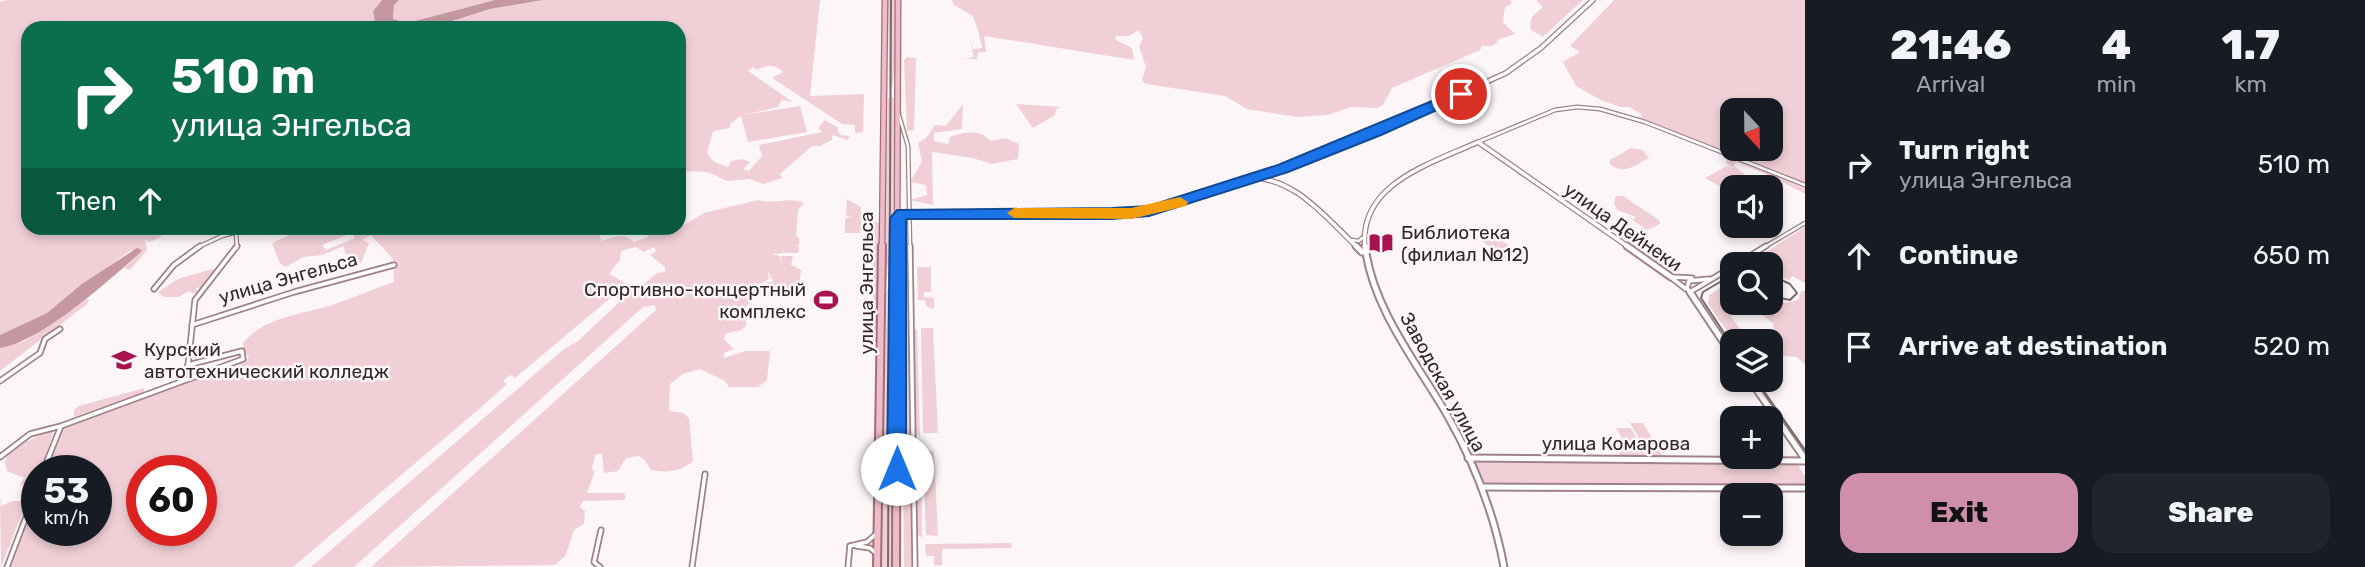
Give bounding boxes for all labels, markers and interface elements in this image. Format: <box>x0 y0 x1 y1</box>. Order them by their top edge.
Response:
text: 21:46 <box>1890 20 2011 70</box>
text: 4 <box>2102 20 2131 70</box>
text: 1.7 <box>2221 20 2280 70</box>
text: 510 m <box>171 47 315 105</box>
icon: right <box>56 49 147 140</box>
pin <box>1431 64 1491 124</box>
text: Arrival <box>1916 70 1985 98</box>
text: min <box>2096 70 2136 98</box>
text: km <box>2235 70 2267 98</box>
icon: arrive <box>1442 75 1480 113</box>
north arrow <box>1720 98 1783 161</box>
map controls <box>1720 98 1783 546</box>
text: улица Энгельса <box>171 106 412 144</box>
text: Turn right <box>1899 135 2029 166</box>
icon: right <box>1840 146 1878 184</box>
text: 510 m <box>2258 149 2330 180</box>
text: улица Энгельса <box>1899 166 2072 194</box>
button: sound <box>1720 175 1783 238</box>
street label: улица Дейнеки <box>1559 178 1687 276</box>
icon: ahead <box>131 182 169 220</box>
text: Then <box>56 186 117 217</box>
street label: улица Энгельса <box>855 211 878 355</box>
place label: Библиотека (филиал №12) <box>1401 221 1529 266</box>
library icon: Библиотека (филиал №12) <box>1367 229 1395 257</box>
icon: ahead <box>1840 237 1878 275</box>
text: Continue <box>1899 240 2018 271</box>
text: 650 m <box>2253 240 2330 271</box>
street label: улица Энгельса <box>216 247 360 309</box>
button: search <box>1720 252 1783 315</box>
place label: Спортивно-концертный комплекс <box>584 278 806 323</box>
sports icon: Спортивно-концертный комплекс <box>812 286 840 314</box>
street label: Заводская улица <box>1395 308 1491 456</box>
icon: arrive <box>1840 328 1878 366</box>
button: layers <box>1720 329 1783 392</box>
text: Arrive at destination <box>1899 331 2167 362</box>
text: 520 m <box>2253 331 2330 362</box>
place label: Курский автотехнический колледж <box>144 338 389 383</box>
school or university icon: Курский автотехнический колледж <box>110 346 138 374</box>
button: + <box>1720 406 1783 469</box>
position arrow <box>860 432 934 506</box>
street label: улица Комарова <box>1542 432 1690 455</box>
speed limit sign: 60 <box>126 455 217 546</box>
text: 53 <box>44 470 89 512</box>
button: Exit <box>1840 473 2078 553</box>
button: Share <box>2092 473 2330 553</box>
button: − <box>1720 483 1783 546</box>
text: km/h <box>44 507 89 529</box>

